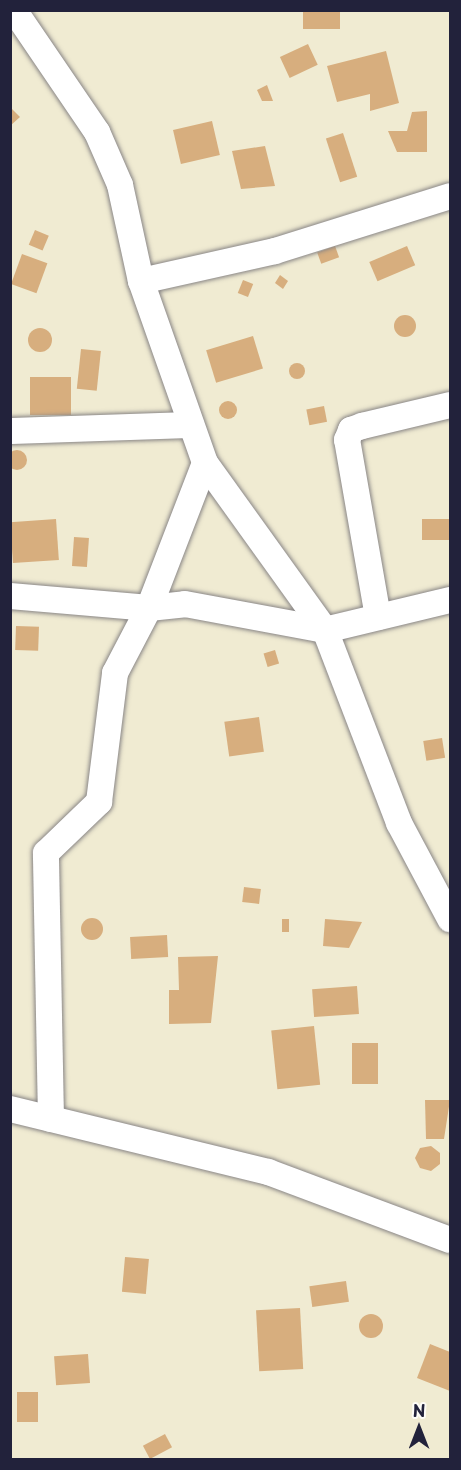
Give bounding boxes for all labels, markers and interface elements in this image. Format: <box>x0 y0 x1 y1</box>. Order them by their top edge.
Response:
north arrow <box>389 1398 449 1458</box>
text: N <box>413 1398 425 1422</box>

